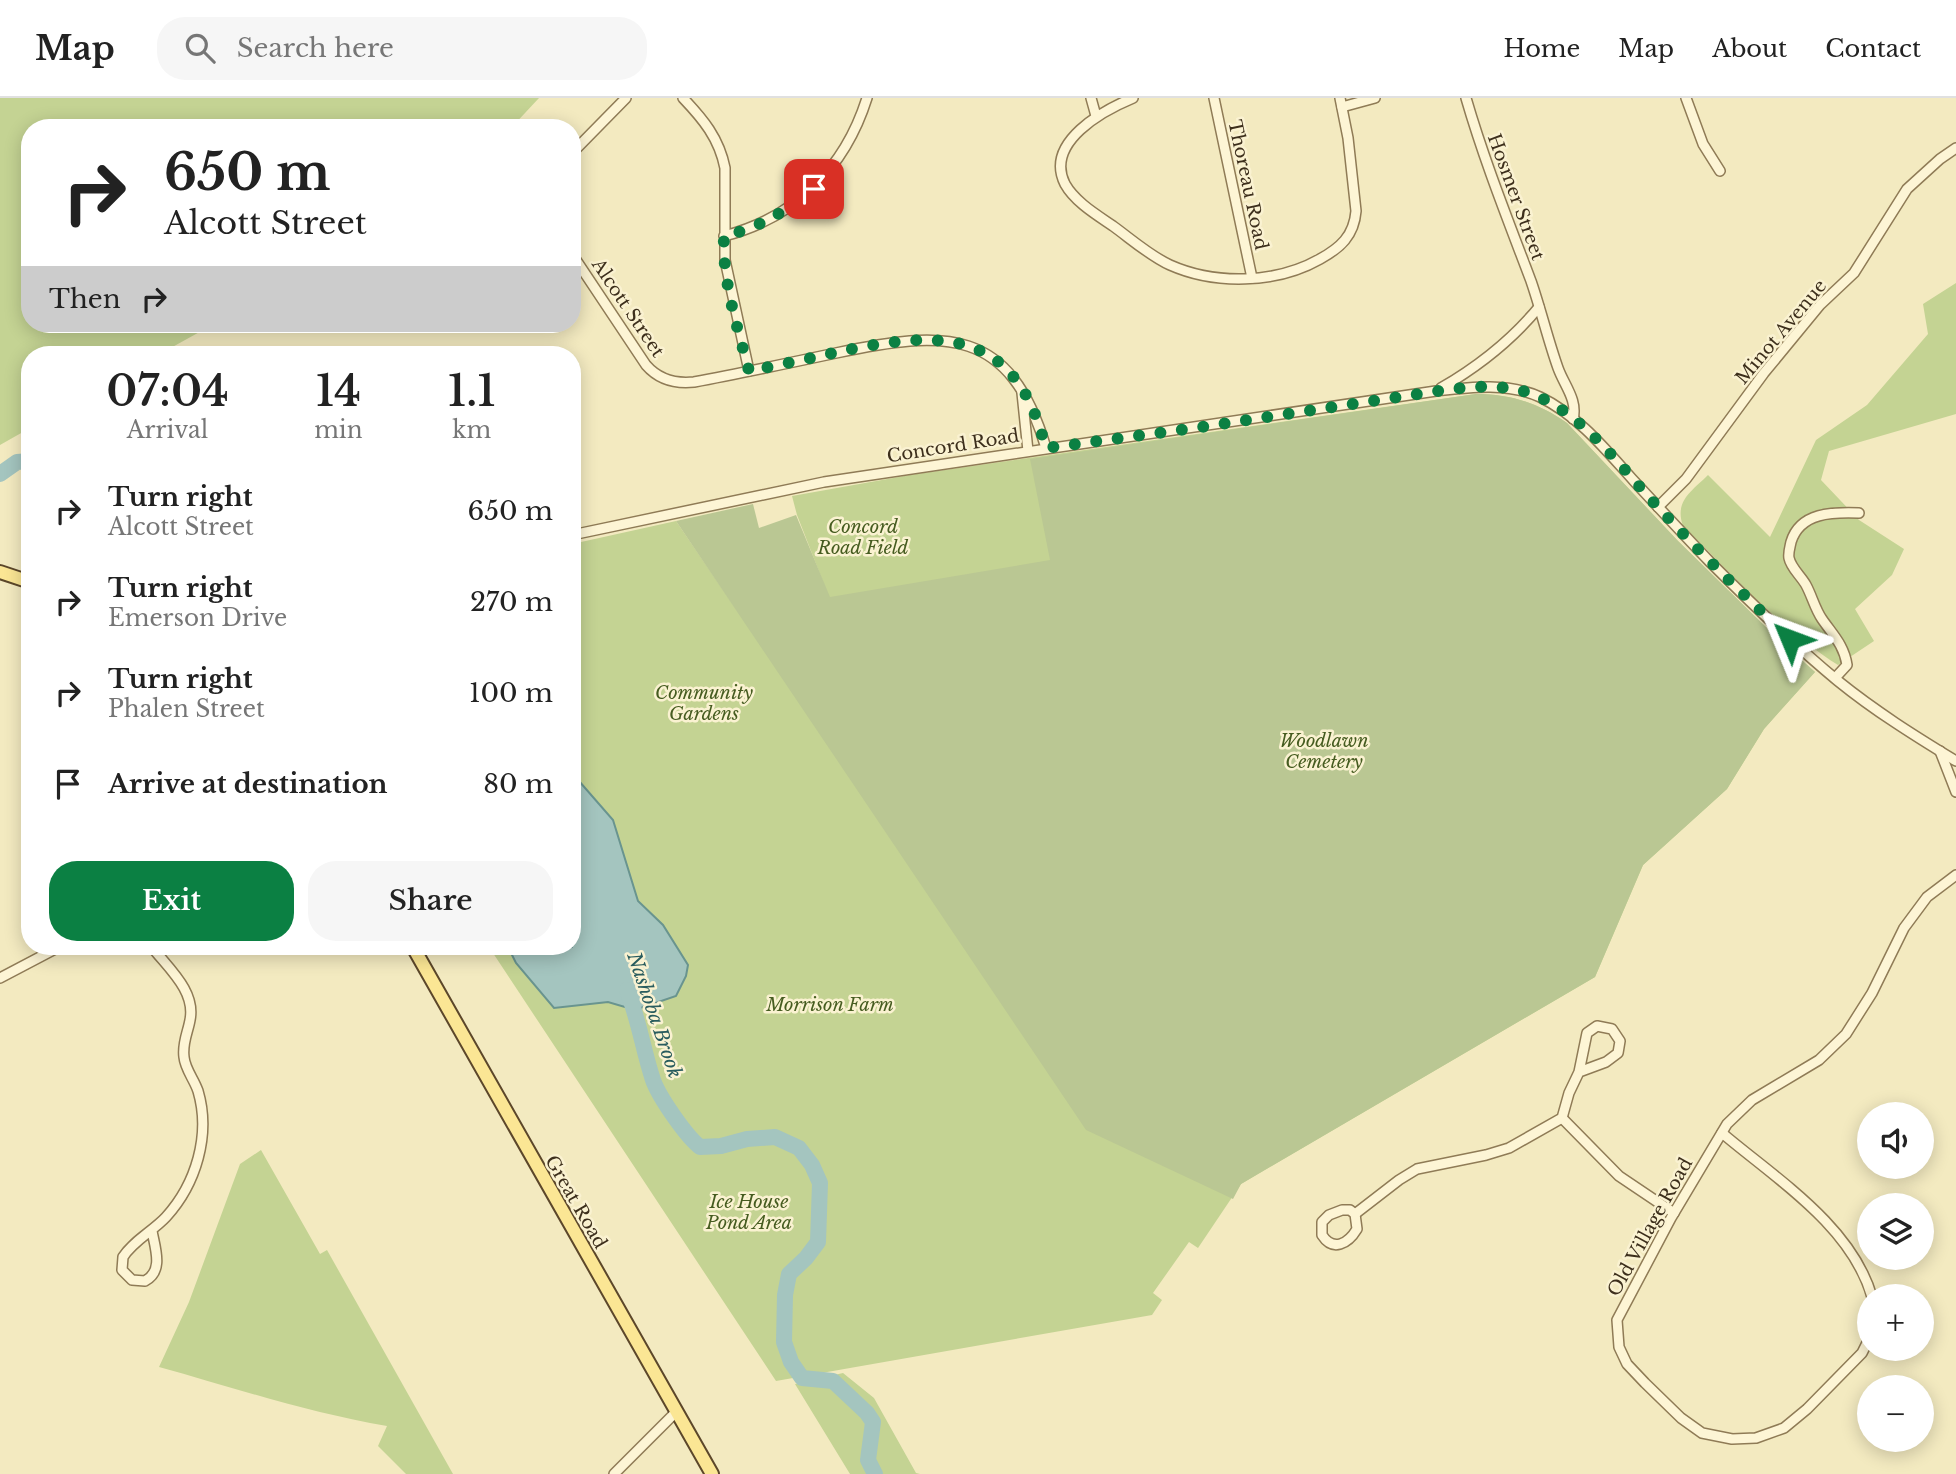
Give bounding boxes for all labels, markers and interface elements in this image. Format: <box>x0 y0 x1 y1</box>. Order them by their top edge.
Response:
search box <box>157 17 647 80</box>
text: Map <box>35 28 115 69</box>
icon: search <box>181 29 219 67</box>
text: Search here <box>237 32 394 64</box>
text: Home <box>1504 34 1580 63</box>
text: Map <box>1618 34 1674 63</box>
text: About <box>1712 34 1787 63</box>
text: Contact <box>1825 34 1921 63</box>
street label: Thoreau Road <box>1223 118 1273 252</box>
street label: Hosmer Street <box>1483 131 1549 264</box>
text: 650 m <box>164 142 330 203</box>
icon: right <box>49 147 140 238</box>
pin <box>784 159 844 219</box>
icon: arrive <box>795 170 833 208</box>
text: Alcott Street <box>164 203 367 243</box>
street label: Alcott Street <box>586 254 669 362</box>
street label: Minot Avenue <box>1731 275 1831 389</box>
icon: right <box>135 280 173 318</box>
text: Then <box>49 283 121 315</box>
text: 07:04 <box>106 365 229 417</box>
text: 14 <box>316 365 361 417</box>
text: 1.1 <box>448 365 496 417</box>
text: Arrival <box>127 416 208 444</box>
text: min <box>314 416 363 444</box>
text: km <box>452 416 491 444</box>
street label: Concord Road <box>885 425 1021 467</box>
text: Turn right <box>108 481 253 513</box>
icon: right <box>49 492 87 530</box>
text: 650 m <box>468 495 553 527</box>
text: Alcott Street <box>108 513 254 541</box>
park label: Concord Road Field <box>817 516 909 559</box>
text: Turn right <box>108 572 253 604</box>
icon: right <box>49 583 87 621</box>
text: 270 m <box>470 586 553 618</box>
position arrow <box>1753 602 1827 676</box>
text: Emerson Drive <box>108 604 287 632</box>
text: Turn right <box>108 663 253 695</box>
icon: right <box>49 674 87 712</box>
text: 100 m <box>469 677 553 709</box>
park label: Community Gardens <box>655 682 754 725</box>
text: Phalen Street <box>108 695 265 723</box>
park label: Woodlawn Cemetery <box>1280 730 1368 773</box>
icon: arrive <box>49 765 87 803</box>
text: Arrive at destination <box>108 768 388 800</box>
text: 80 m <box>483 768 553 800</box>
button: Exit <box>49 861 294 941</box>
button: Share <box>308 861 553 941</box>
water label: Nashoba Brook <box>622 948 687 1081</box>
park label: Morrison Farm <box>765 994 894 1016</box>
map controls <box>1857 1102 1934 1452</box>
button: sound <box>1857 1102 1934 1179</box>
street label: Great Road <box>540 1151 612 1253</box>
street label: Old Village Road <box>1603 1154 1697 1300</box>
park label: Ice House Pond Area <box>705 1191 792 1234</box>
button: layers <box>1857 1193 1934 1270</box>
button: + <box>1857 1284 1934 1361</box>
button: − <box>1857 1375 1934 1452</box>

